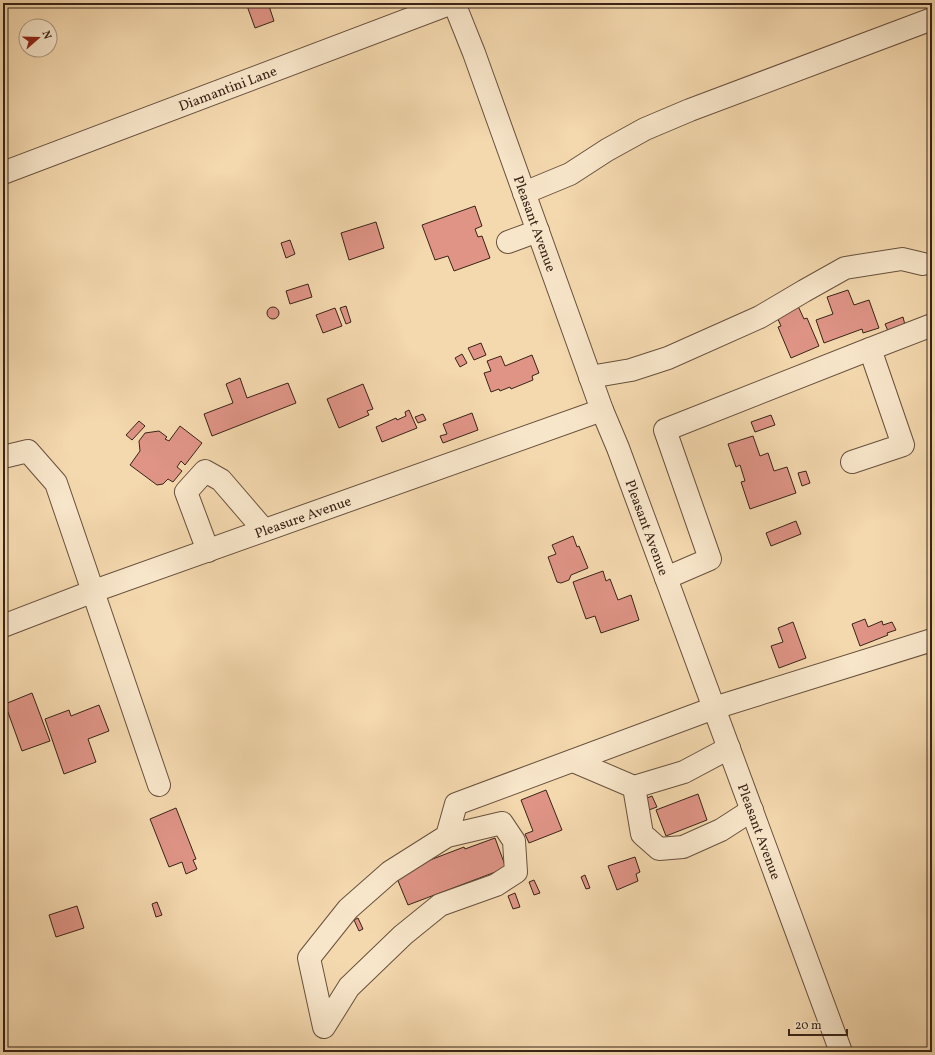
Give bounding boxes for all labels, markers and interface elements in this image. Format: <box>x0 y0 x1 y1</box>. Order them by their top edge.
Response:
north arrow <box>18 18 58 58</box>
text: N <box>38 29 54 41</box>
street label: Diamantini Lane <box>176 62 280 117</box>
street label: Pleasant Avenue <box>508 173 560 275</box>
street label: Pleasant Avenue <box>620 477 672 579</box>
street label: Pleasure Avenue <box>252 492 354 544</box>
street label: Pleasant Avenue <box>732 781 785 883</box>
scale bar <box>789 1011 847 1037</box>
text: 20 m <box>795 1018 822 1034</box>

